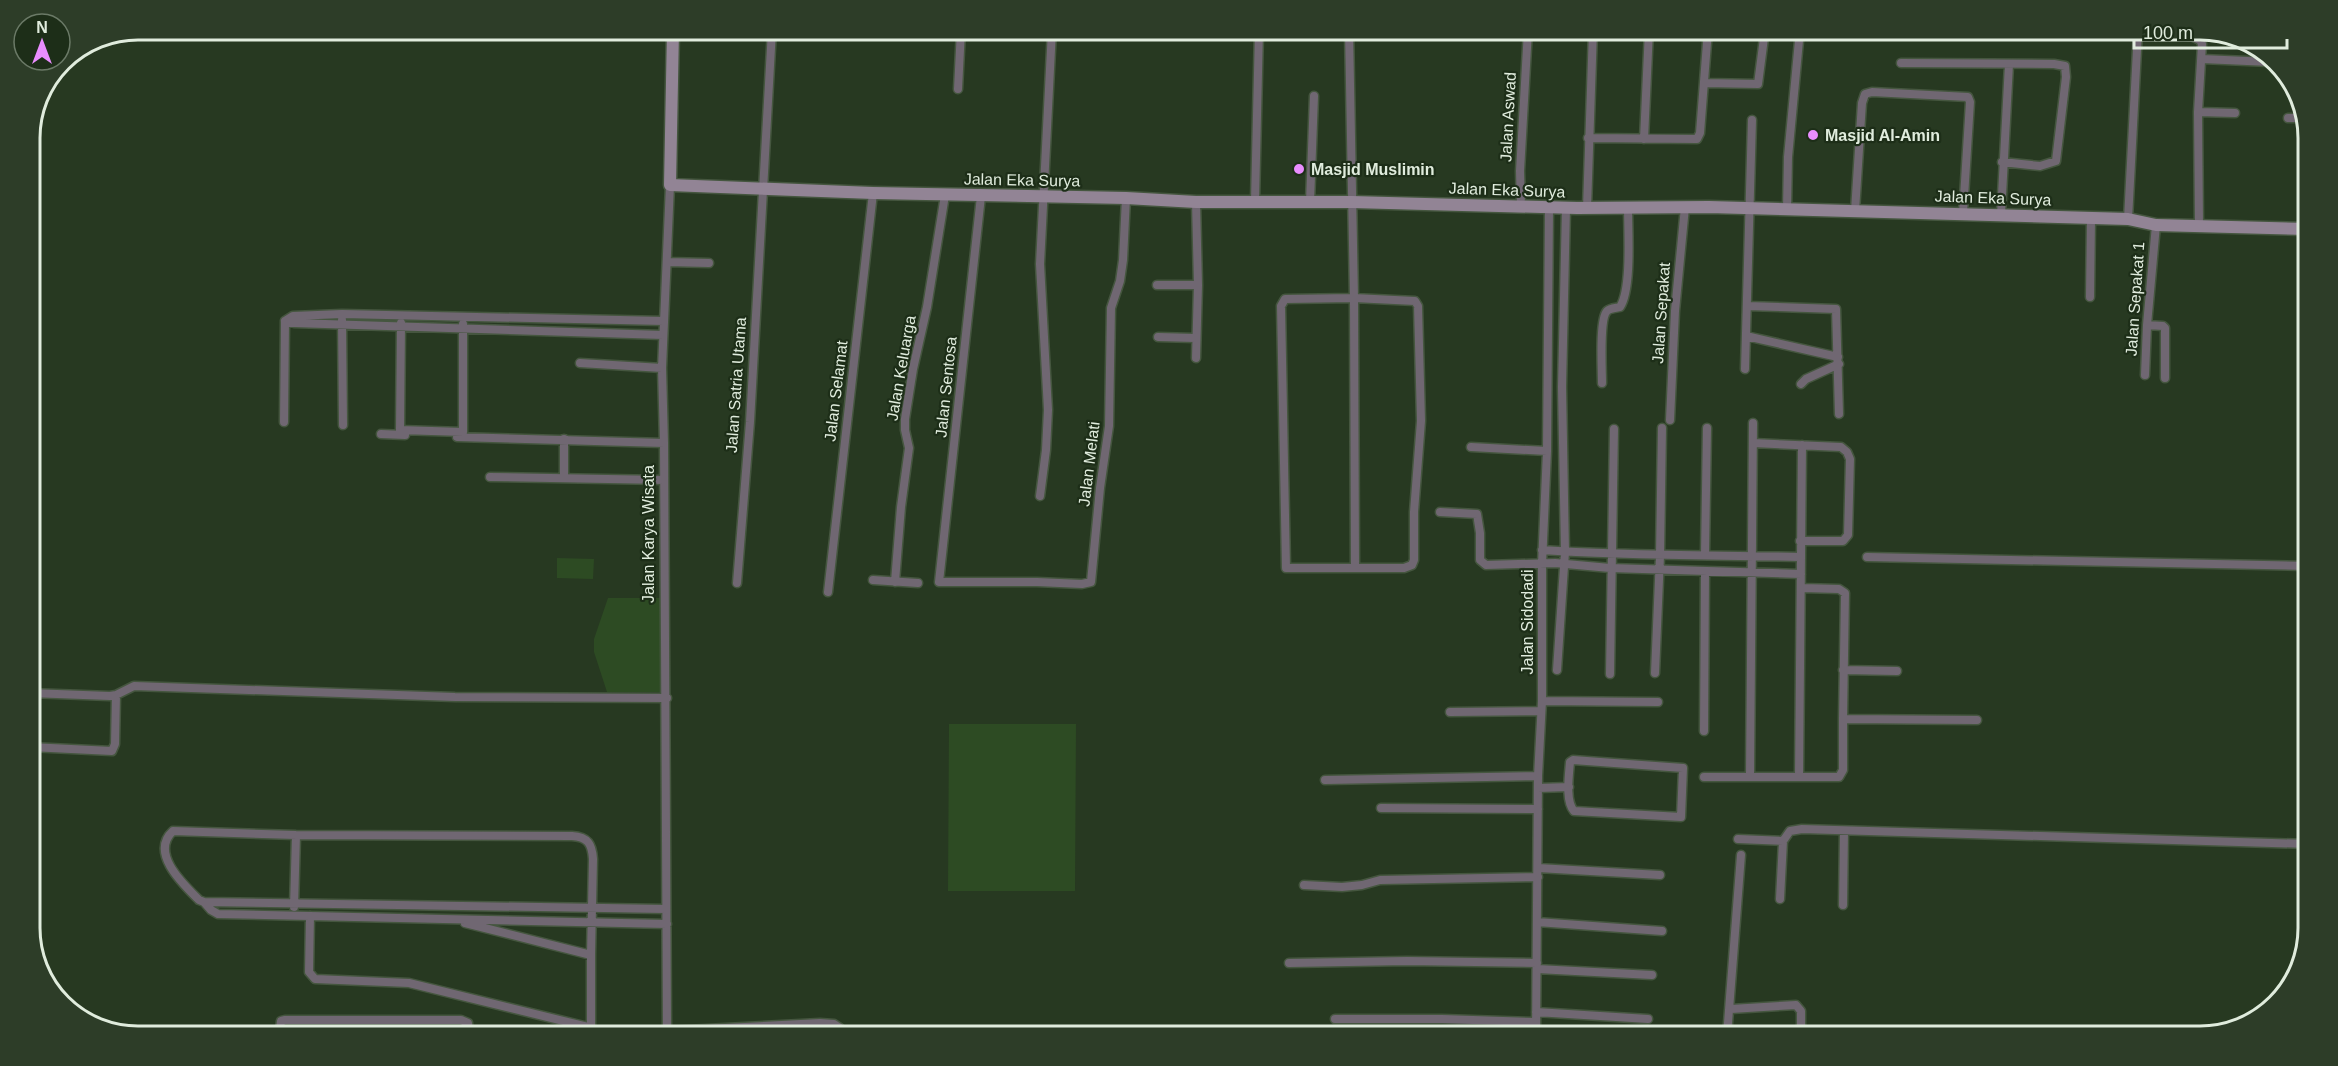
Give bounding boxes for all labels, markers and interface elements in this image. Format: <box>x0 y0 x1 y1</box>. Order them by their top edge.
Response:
north arrow <box>12 12 72 72</box>
scale bar <box>2134 12 2287 50</box>
text: N <box>36 19 48 36</box>
text: 100 m <box>2143 23 2193 43</box>
street label: Jalan Aswad <box>1497 72 1519 162</box>
place label: Masjid Al-Amin <box>1825 127 1940 144</box>
marker: Masjid Al-Amin <box>1806 128 1820 142</box>
place label: Masjid Muslimin <box>1311 161 1435 178</box>
marker: Masjid Muslimin <box>1292 162 1306 176</box>
street label: Jalan Eka Surya <box>964 170 1080 190</box>
street label: Jalan Eka Surya <box>1448 179 1566 201</box>
street label: Jalan Eka Surya <box>1934 187 2052 209</box>
street label: Jalan Sepakat 1 <box>2123 241 2147 357</box>
street label: Jalan Sepakat <box>1649 261 1673 364</box>
street label: Jalan Keluarga <box>883 314 919 422</box>
street label: Jalan Satria Utama <box>723 316 749 453</box>
street label: Jalan Sentosa <box>932 336 960 438</box>
street label: Jalan Selamat <box>821 339 851 442</box>
street label: Jalan Melati <box>1075 421 1103 507</box>
street label: Jalan Karya Wisata <box>640 465 657 603</box>
street label: Jalan Sidodadi <box>1519 570 1536 674</box>

